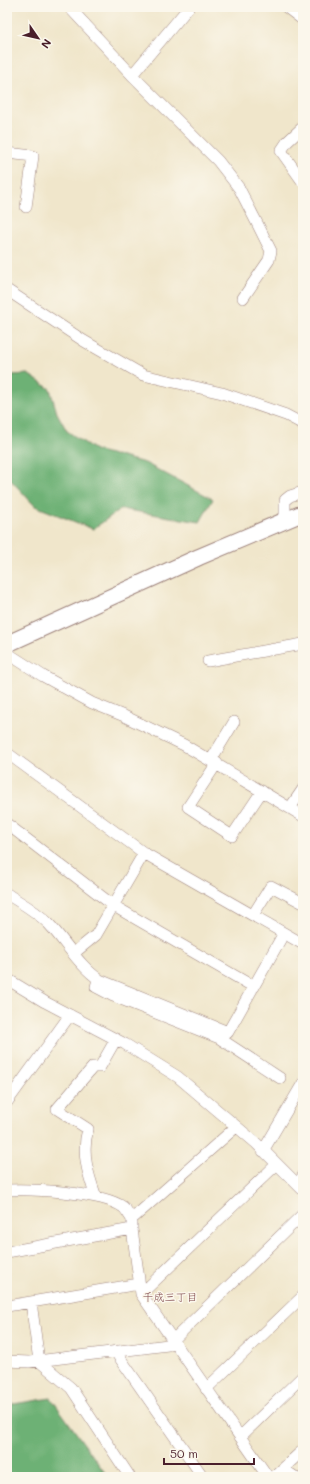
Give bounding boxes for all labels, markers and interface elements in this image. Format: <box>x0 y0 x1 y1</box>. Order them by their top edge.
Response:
north arrow <box>18 18 58 58</box>
text: N <box>38 36 55 52</box>
district label: 千成三丁目 <box>143 1289 198 1304</box>
scale bar <box>164 1440 254 1466</box>
text: 50 m <box>170 1445 198 1461</box>

